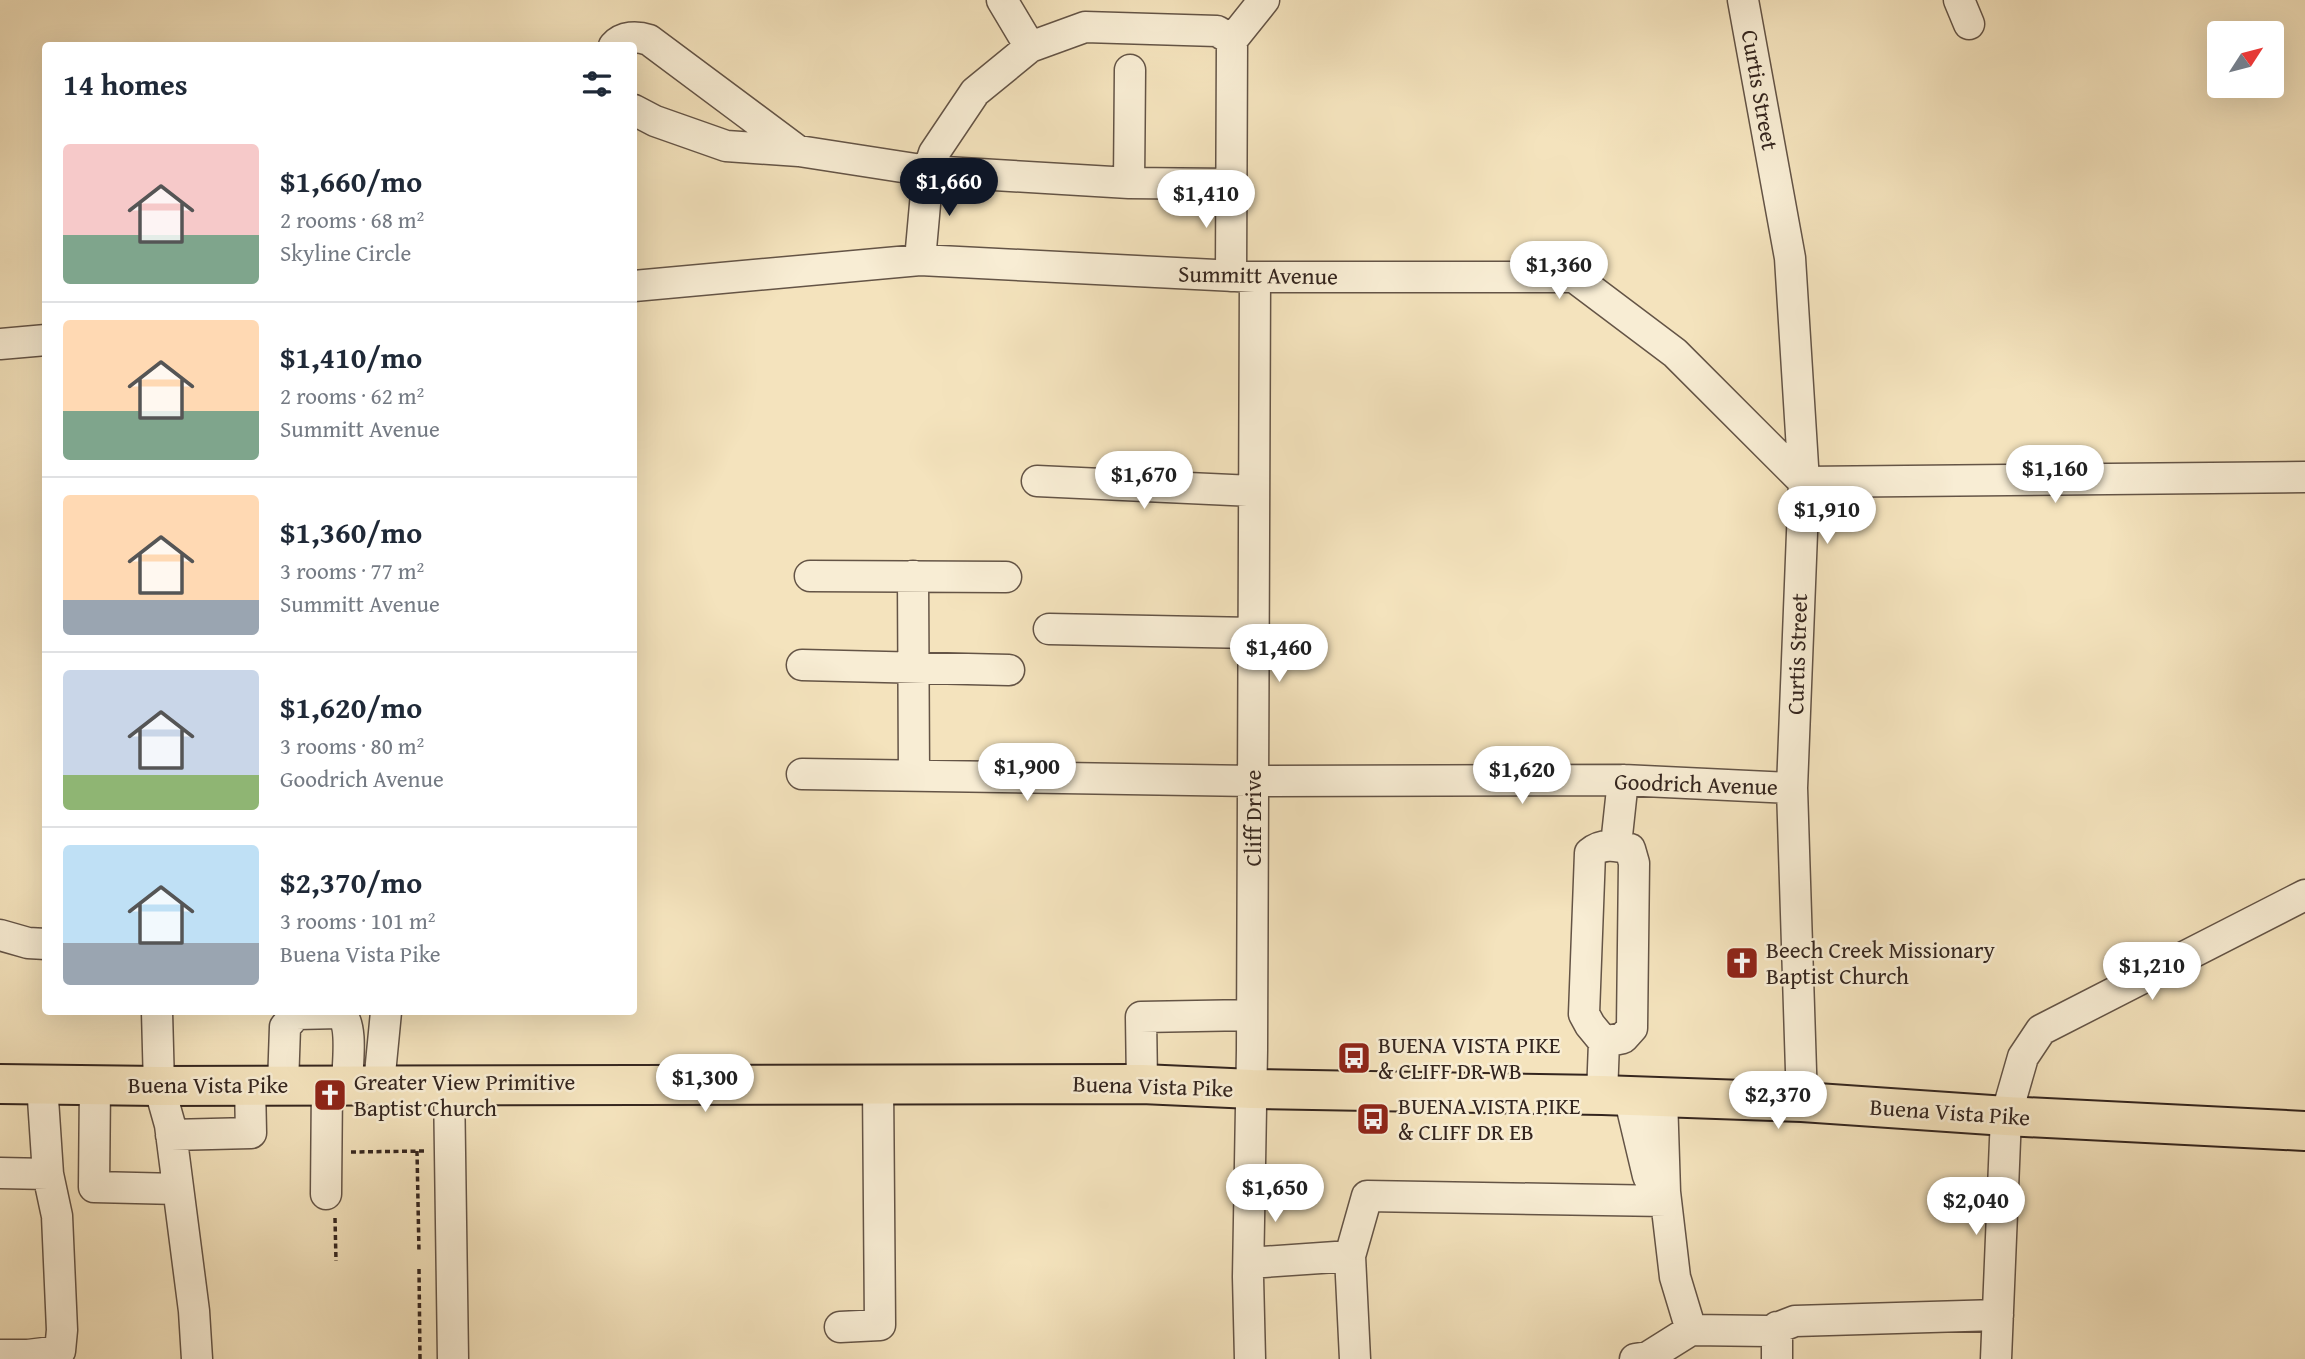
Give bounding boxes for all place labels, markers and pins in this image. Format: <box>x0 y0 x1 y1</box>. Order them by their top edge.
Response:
pin: $1,660 <box>892 158 1006 218</box>
pin: $1,410 <box>1149 170 1263 230</box>
pin: $1,360 <box>1502 242 1616 301</box>
pin: $1,160 <box>1998 446 2112 505</box>
pin: $1,670 <box>1087 452 1201 511</box>
pin: $1,910 <box>1770 486 1884 546</box>
pin: $1,460 <box>1222 624 1336 684</box>
pin: $1,900 <box>970 744 1084 803</box>
pin: $1,620 <box>1465 746 1579 806</box>
place label: Beech Creek Missionary Baptist Church <box>1766 933 1995 992</box>
pin: $1,210 <box>2095 942 2209 1002</box>
church icon: Beech Creek Missionary Baptist Church <box>1723 944 1761 982</box>
place label: BUENA VISTA PIKE & CLIFF DR WB <box>1378 1028 1560 1087</box>
bus stop icon: BUENA VISTA PIKE & CLIFF DR WB <box>1335 1039 1373 1077</box>
pin: $1,300 <box>648 1054 762 1114</box>
place label: Greater View Primitive Baptist Church <box>354 1065 575 1124</box>
pin: $2,370 <box>1721 1072 1835 1131</box>
church icon: Greater View Primitive Baptist Church <box>311 1076 349 1114</box>
place label: BUENA VISTA PIKE & CLIFF DR EB <box>1398 1089 1580 1148</box>
bus stop icon: BUENA VISTA PIKE & CLIFF DR EB <box>1354 1100 1392 1138</box>
pin: $1,650 <box>1218 1164 1332 1224</box>
pin: $2,040 <box>1919 1178 2033 1237</box>

